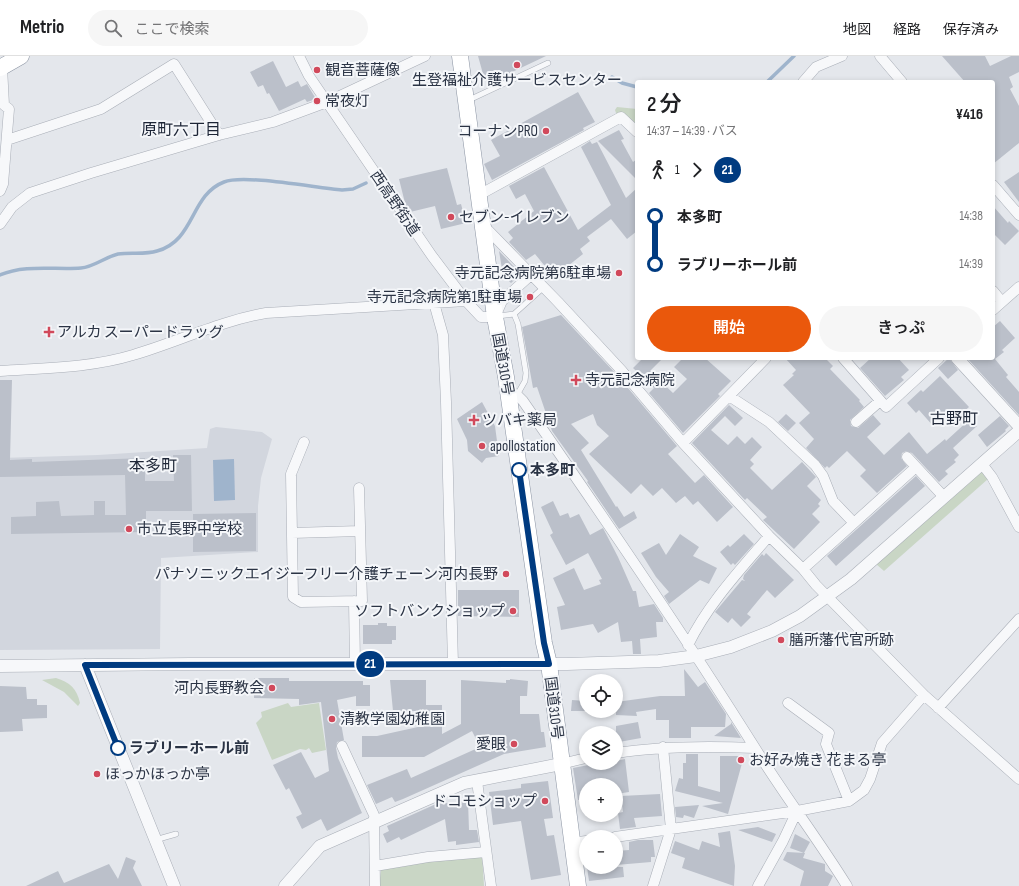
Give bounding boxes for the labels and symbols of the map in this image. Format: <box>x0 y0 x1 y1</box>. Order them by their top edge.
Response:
marker: 生登福祉介護サービスセンター <box>512 60 522 70</box>
place label: 観音菩薩像 <box>325 61 400 80</box>
marker: 観音菩薩像 <box>312 65 322 75</box>
place label: 生登福祉介護サービスセンター <box>412 71 622 90</box>
place label: 常夜灯 <box>325 92 370 111</box>
marker: 常夜灯 <box>312 96 322 106</box>
district label: 原町六丁目 <box>141 121 221 140</box>
place label: コーナンPRO <box>457 122 538 141</box>
marker: コーナンPRO <box>541 126 551 136</box>
street label: 西高野街道 <box>366 167 423 240</box>
place label: セブン-イレブン <box>459 208 570 227</box>
marker: セブン-イレブン <box>446 212 456 222</box>
place label: 寺元記念病院第6駐車場 <box>454 264 611 283</box>
marker: 寺元記念病院第6駐車場 <box>614 268 624 278</box>
place label: 寺元記念病院第1駐車場 <box>367 288 522 307</box>
marker: 寺元記念病院第1駐車場 <box>525 292 535 302</box>
place label: アルカ スーパードラッグ <box>57 323 224 342</box>
marker: アルカ スーパードラッグ <box>44 327 54 337</box>
street label: 国道310号 <box>488 331 517 397</box>
place label: 寺元記念病院 <box>585 371 675 390</box>
marker: 寺元記念病院 <box>570 374 582 386</box>
district label: 古野町 <box>930 410 978 429</box>
place label: ツバキ薬局 <box>482 411 557 430</box>
marker: ツバキ薬局 <box>469 415 479 425</box>
place label: apollostation <box>490 437 556 456</box>
marker: apollostation <box>477 441 487 451</box>
district label: 本多町 <box>129 457 177 476</box>
place label: 本多町 <box>530 461 575 480</box>
marker: 本多町 <box>511 462 527 478</box>
place label: 市立長野中学校 <box>137 520 242 539</box>
marker: 市立長野中学校 <box>124 524 134 534</box>
place label: パナソニックエイジーフリー介護チェーン河内長野 <box>155 565 498 584</box>
marker: パナソニックエイジーフリー介護チェーン河内長野 <box>501 569 511 579</box>
place label: ソフトバンクショップ <box>354 602 505 621</box>
marker: ソフトバンクショップ <box>508 606 518 616</box>
place label: 膳所藩代官所跡 <box>789 631 894 650</box>
marker: 膳所藩代官所跡 <box>776 635 786 645</box>
line badge: 21 <box>352 651 388 677</box>
street label: 国道310号 <box>540 676 567 741</box>
place label: 河内長野教会 <box>174 679 264 698</box>
marker: 河内長野教会 <box>267 683 277 693</box>
place label: 清教学園幼稚園 <box>340 710 445 729</box>
marker: 清教学園幼稚園 <box>327 714 337 724</box>
place label: 愛眼 <box>476 735 506 754</box>
place label: ラブリーホール前 <box>129 739 249 758</box>
marker: 愛眼 <box>509 739 519 749</box>
marker: ラブリーホール前 <box>110 740 126 756</box>
place label: お好み焼き 花まる亭 <box>749 751 886 770</box>
marker: お好み焼き 花まる亭 <box>736 755 746 765</box>
place label: ほっかほっか亭 <box>105 765 210 784</box>
marker: ほっかほっか亭 <box>92 769 102 779</box>
place label: ドコモショップ <box>432 792 537 811</box>
marker: ドコモショップ <box>540 796 550 806</box>

